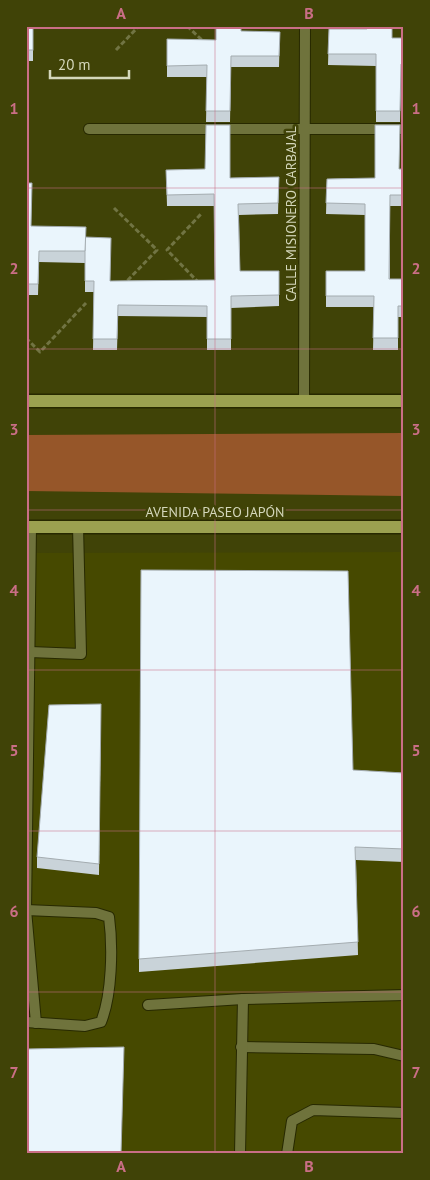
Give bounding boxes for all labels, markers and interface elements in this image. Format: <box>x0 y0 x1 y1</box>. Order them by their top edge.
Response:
text: A <box>116 3 126 23</box>
text: B <box>304 3 314 23</box>
scale bar <box>50 48 129 80</box>
text: 20 m <box>58 55 91 74</box>
text: 1 <box>9 98 19 118</box>
text: 1 <box>411 98 421 118</box>
street label: CALLE MISIONERO CARBAJAL <box>282 126 300 302</box>
text: 2 <box>9 258 19 278</box>
text: 2 <box>411 258 421 278</box>
text: 3 <box>9 419 19 439</box>
text: 3 <box>411 419 421 439</box>
street label: AVENIDA PASEO JAPÓN <box>146 503 284 521</box>
text: 4 <box>9 580 19 600</box>
text: 4 <box>411 580 421 600</box>
text: 5 <box>9 740 19 760</box>
text: 5 <box>411 740 421 760</box>
text: 6 <box>9 901 19 921</box>
text: 6 <box>411 901 421 921</box>
text: 7 <box>9 1062 19 1082</box>
text: 7 <box>411 1062 421 1082</box>
text: A <box>116 1156 126 1176</box>
text: B <box>304 1156 314 1176</box>

